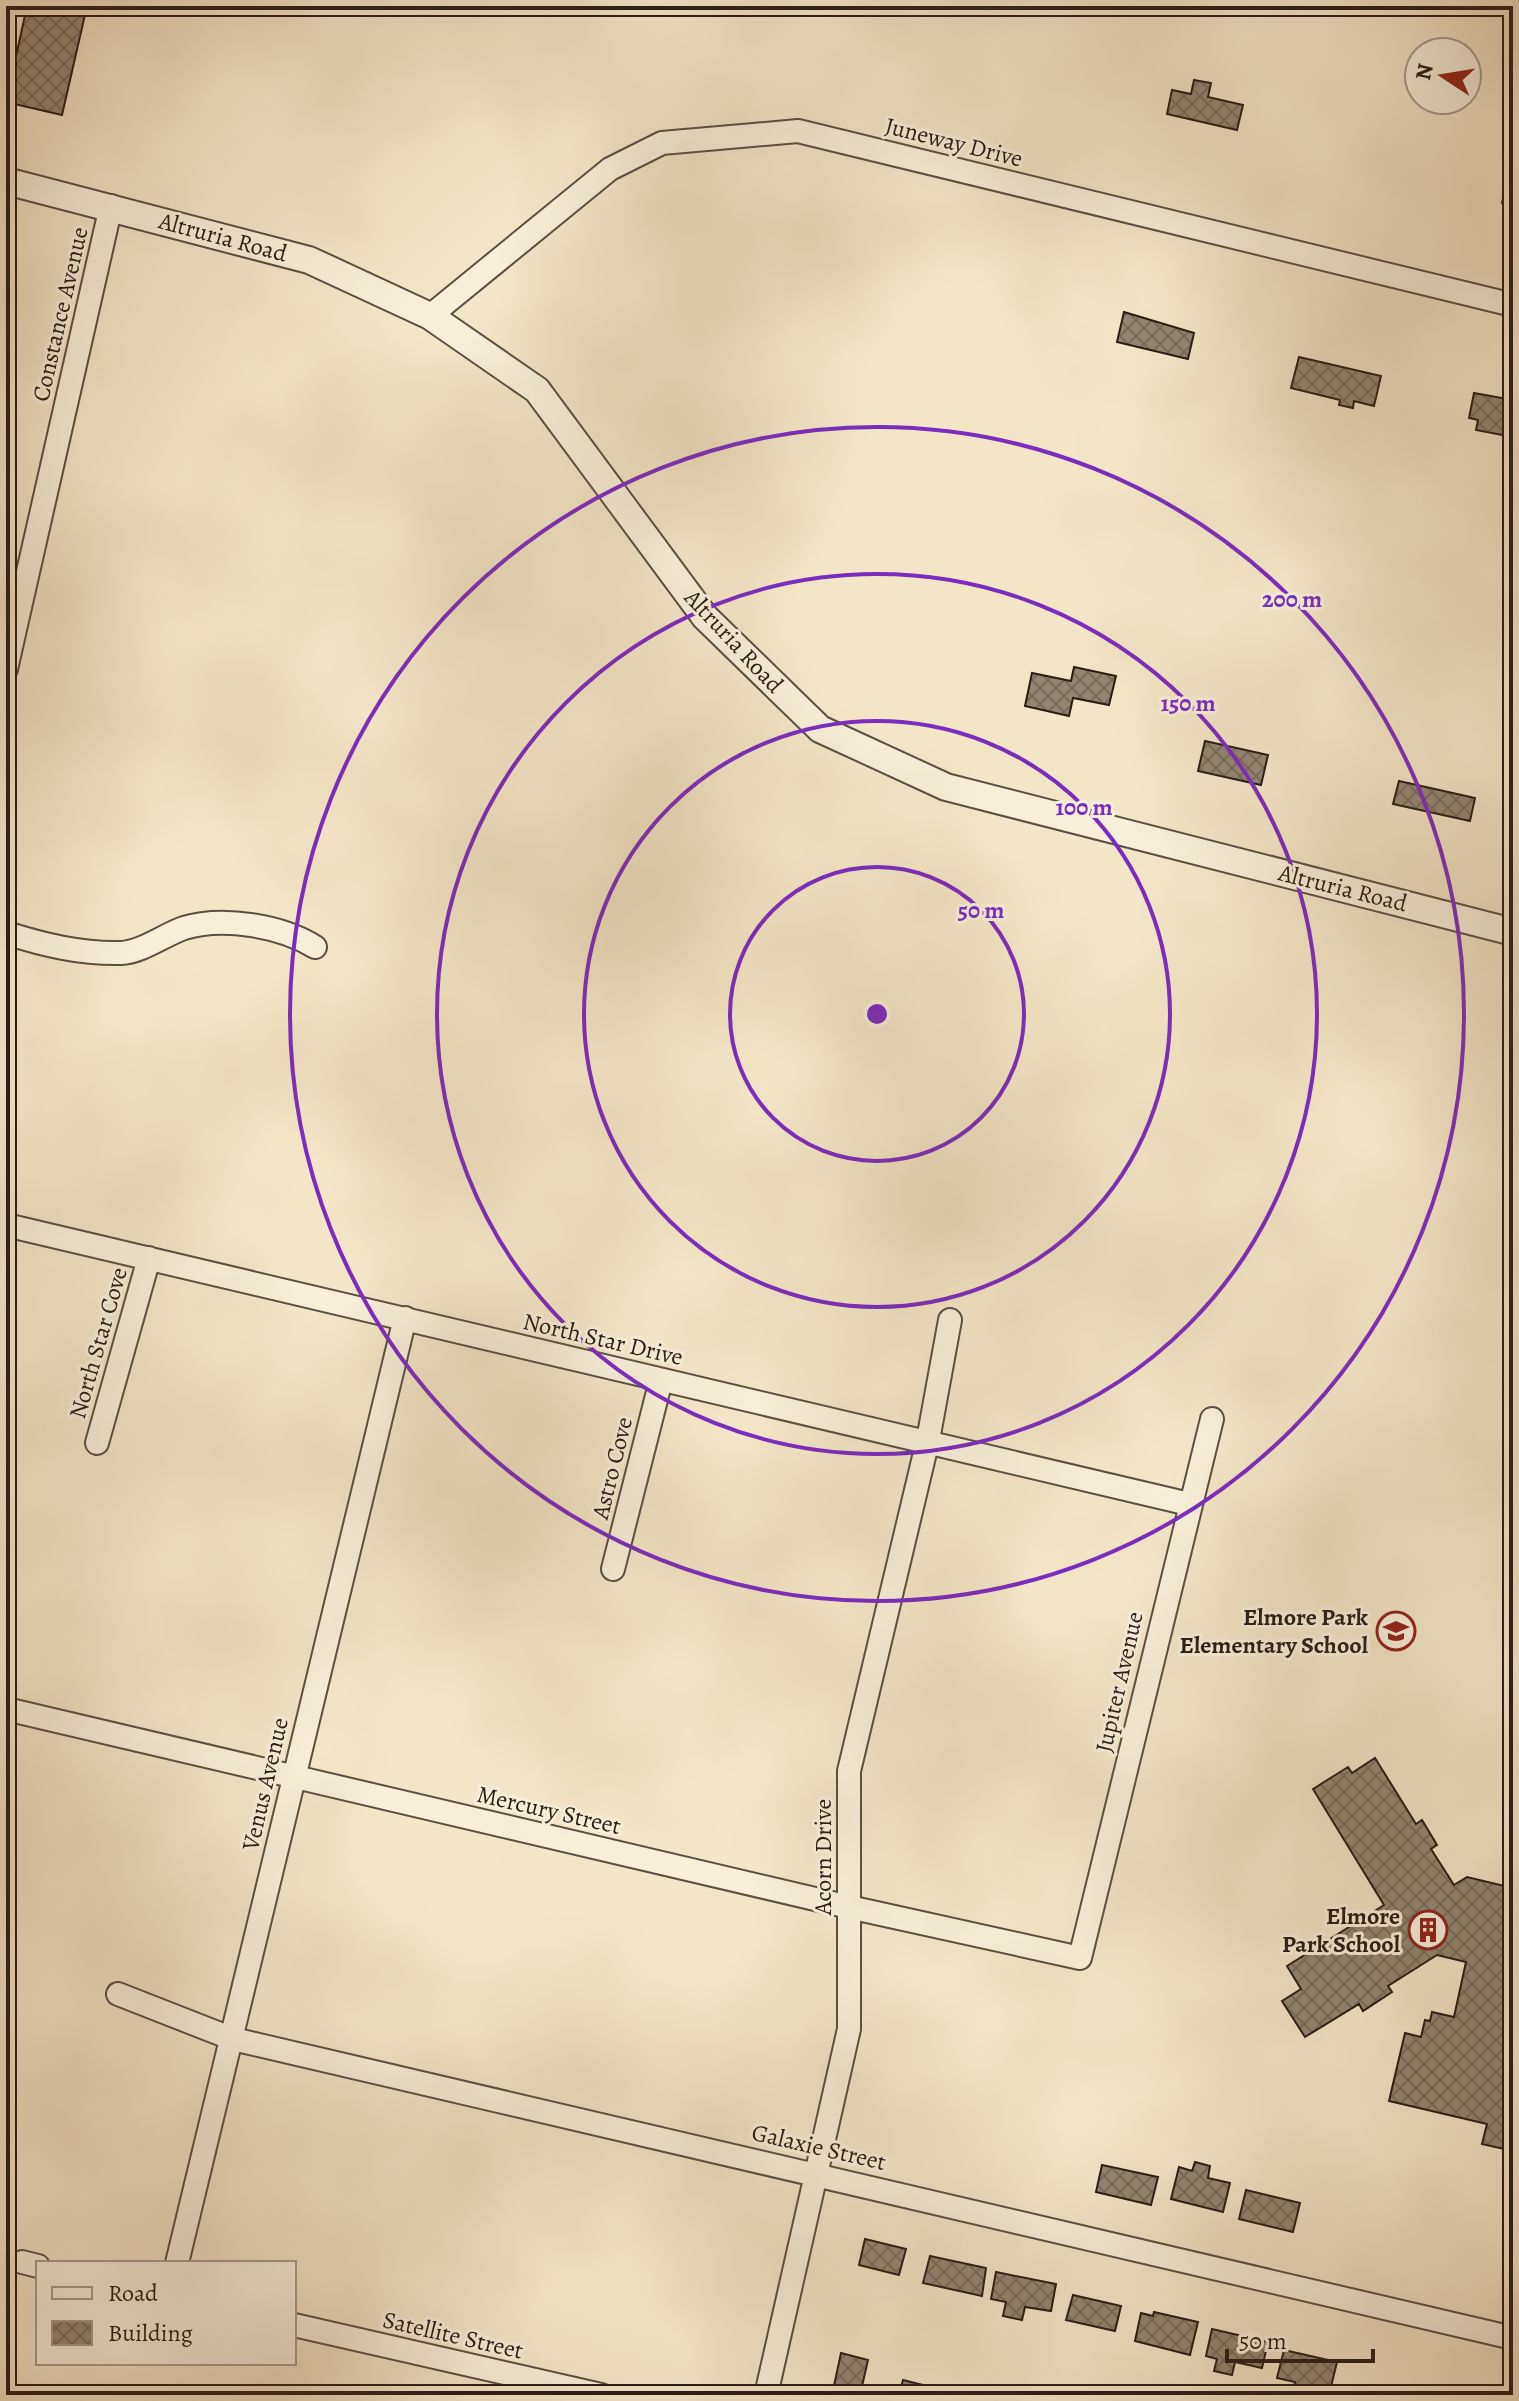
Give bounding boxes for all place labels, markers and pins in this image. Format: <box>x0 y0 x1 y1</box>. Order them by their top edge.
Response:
centre of rings <box>863 1000 891 1028</box>
place label: Elmore Park Elementary School <box>1180 1601 1369 1661</box>
school or university icon: Elmore Park Elementary School <box>1375 1610 1417 1652</box>
place label: Elmore Park School <box>1282 1900 1401 1960</box>
building icon: Elmore Park School <box>1407 1909 1449 1951</box>

